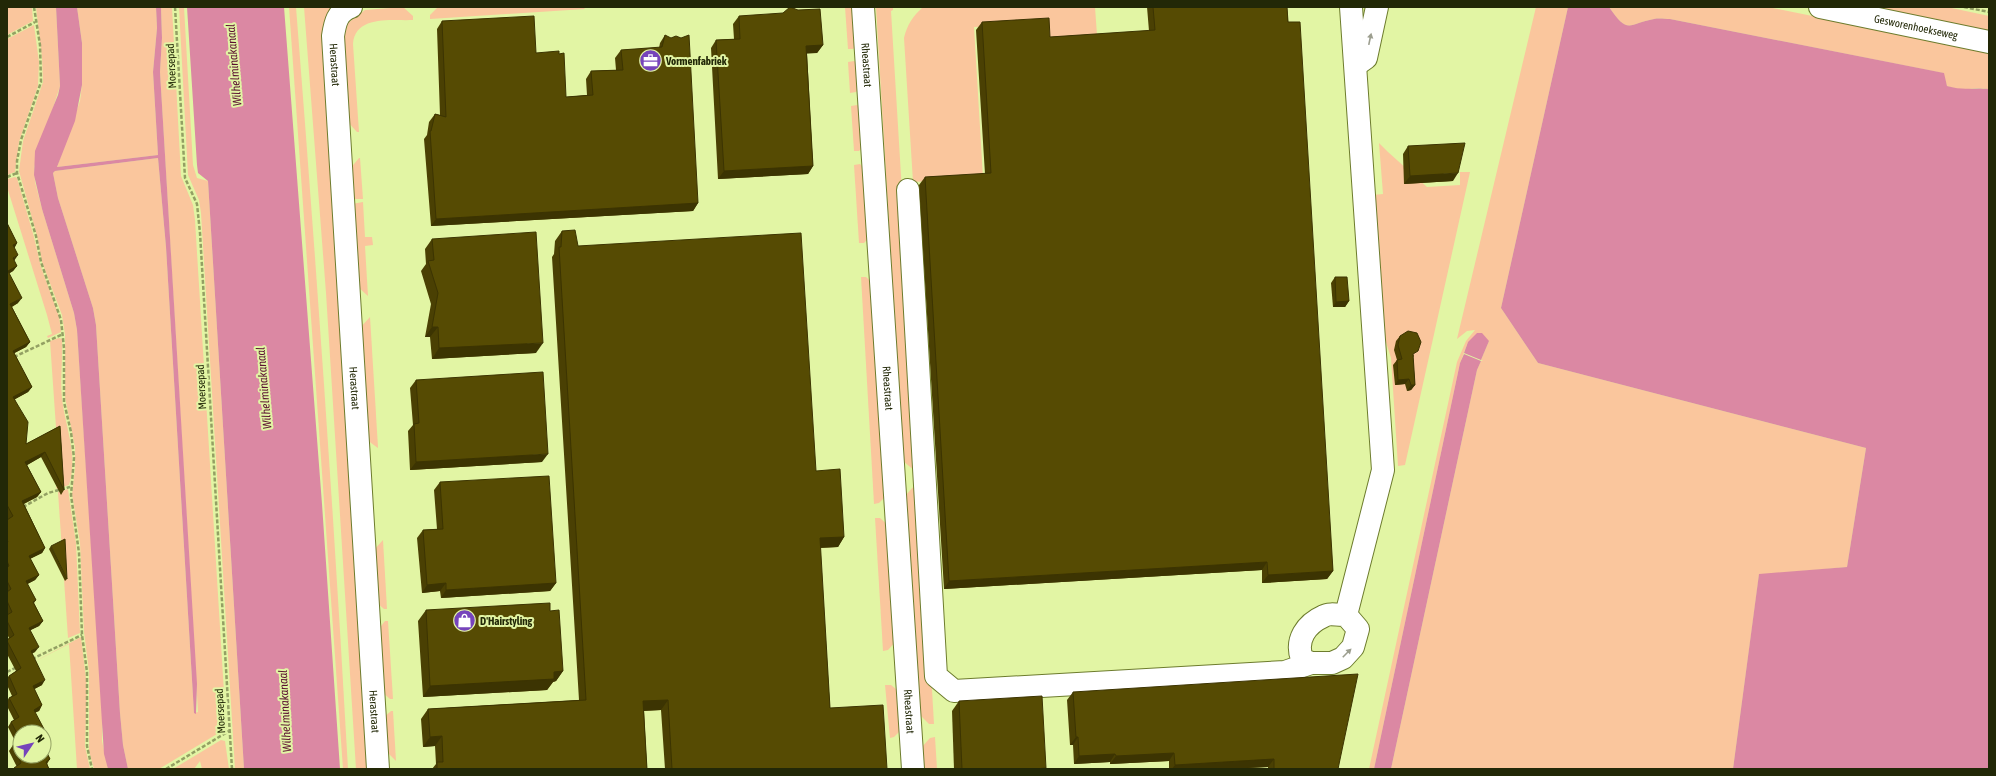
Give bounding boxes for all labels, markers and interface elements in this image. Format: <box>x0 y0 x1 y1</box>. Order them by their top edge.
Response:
street label: Gesworenhoekseweg <box>1873 12 1959 41</box>
water label: Wilhelminakanaal <box>223 23 245 107</box>
one-way arrow <box>1367 33 1373 45</box>
street label: Rheastraat <box>859 42 874 87</box>
street label: Moersepad <box>164 43 178 89</box>
street label: Herastraat <box>327 43 342 87</box>
office icon: Vormenfabriek <box>637 48 663 74</box>
place label: Vormenfabriek <box>665 55 727 67</box>
water label: Wilhelminakanaal <box>253 346 275 430</box>
street label: Moersepad <box>194 364 208 410</box>
street label: Herastraat <box>347 366 362 410</box>
street label: Rheastraat <box>881 366 895 411</box>
shop icon: D'Hairstyling <box>452 608 478 634</box>
place label: D'Hairstyling <box>480 615 533 627</box>
one-way arrow <box>1342 648 1352 658</box>
water label: Wilhelminakanaal <box>276 669 294 753</box>
street label: Moersepad <box>213 688 227 734</box>
street label: Rheastraat <box>902 689 917 734</box>
street label: Herastraat <box>367 690 382 733</box>
north arrow <box>12 724 52 764</box>
text: N <box>33 732 47 744</box>

